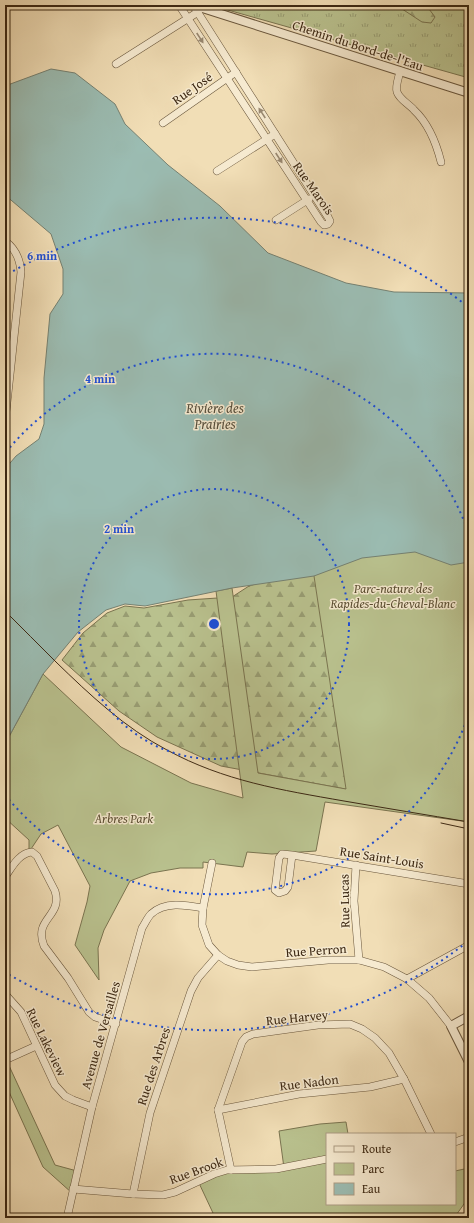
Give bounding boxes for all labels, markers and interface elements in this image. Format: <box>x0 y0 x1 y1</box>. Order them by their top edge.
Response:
street label: Chemin du Bord-de-l'Eau <box>290 15 426 76</box>
one-way arrow <box>196 32 204 43</box>
street label: Rue José <box>168 68 216 109</box>
one-way arrow <box>258 108 266 118</box>
one-way arrow <box>275 153 283 163</box>
street label: Rue Marois <box>288 158 339 219</box>
text: 6 min <box>27 247 57 264</box>
text: 4 min <box>85 370 115 387</box>
water label: Rivière des Prairies <box>185 398 244 434</box>
text: 2 min <box>104 520 134 537</box>
park label: Parc-nature des Rapides-du-Cheval-Blanc <box>330 579 456 613</box>
centre of rings <box>207 617 221 631</box>
park label: Arbres Park <box>94 809 153 828</box>
street label: Rue Saint-Louis <box>339 841 425 874</box>
street label: Rue Lucas <box>335 874 354 928</box>
street label: Rue Perron <box>285 939 348 962</box>
street label: Avenue de Versailles <box>76 979 125 1091</box>
street label: Rue Lakeview <box>22 1005 72 1080</box>
street label: Rue Harvey <box>265 1005 330 1030</box>
street label: Rue des Arbres <box>132 1025 175 1108</box>
street label: Rue Nadon <box>279 1069 340 1096</box>
legend <box>326 1133 456 1205</box>
text: Route <box>362 1140 392 1157</box>
street label: Rue Brook <box>167 1152 226 1189</box>
text: Parc <box>362 1160 385 1177</box>
text: Eau <box>362 1180 381 1197</box>

